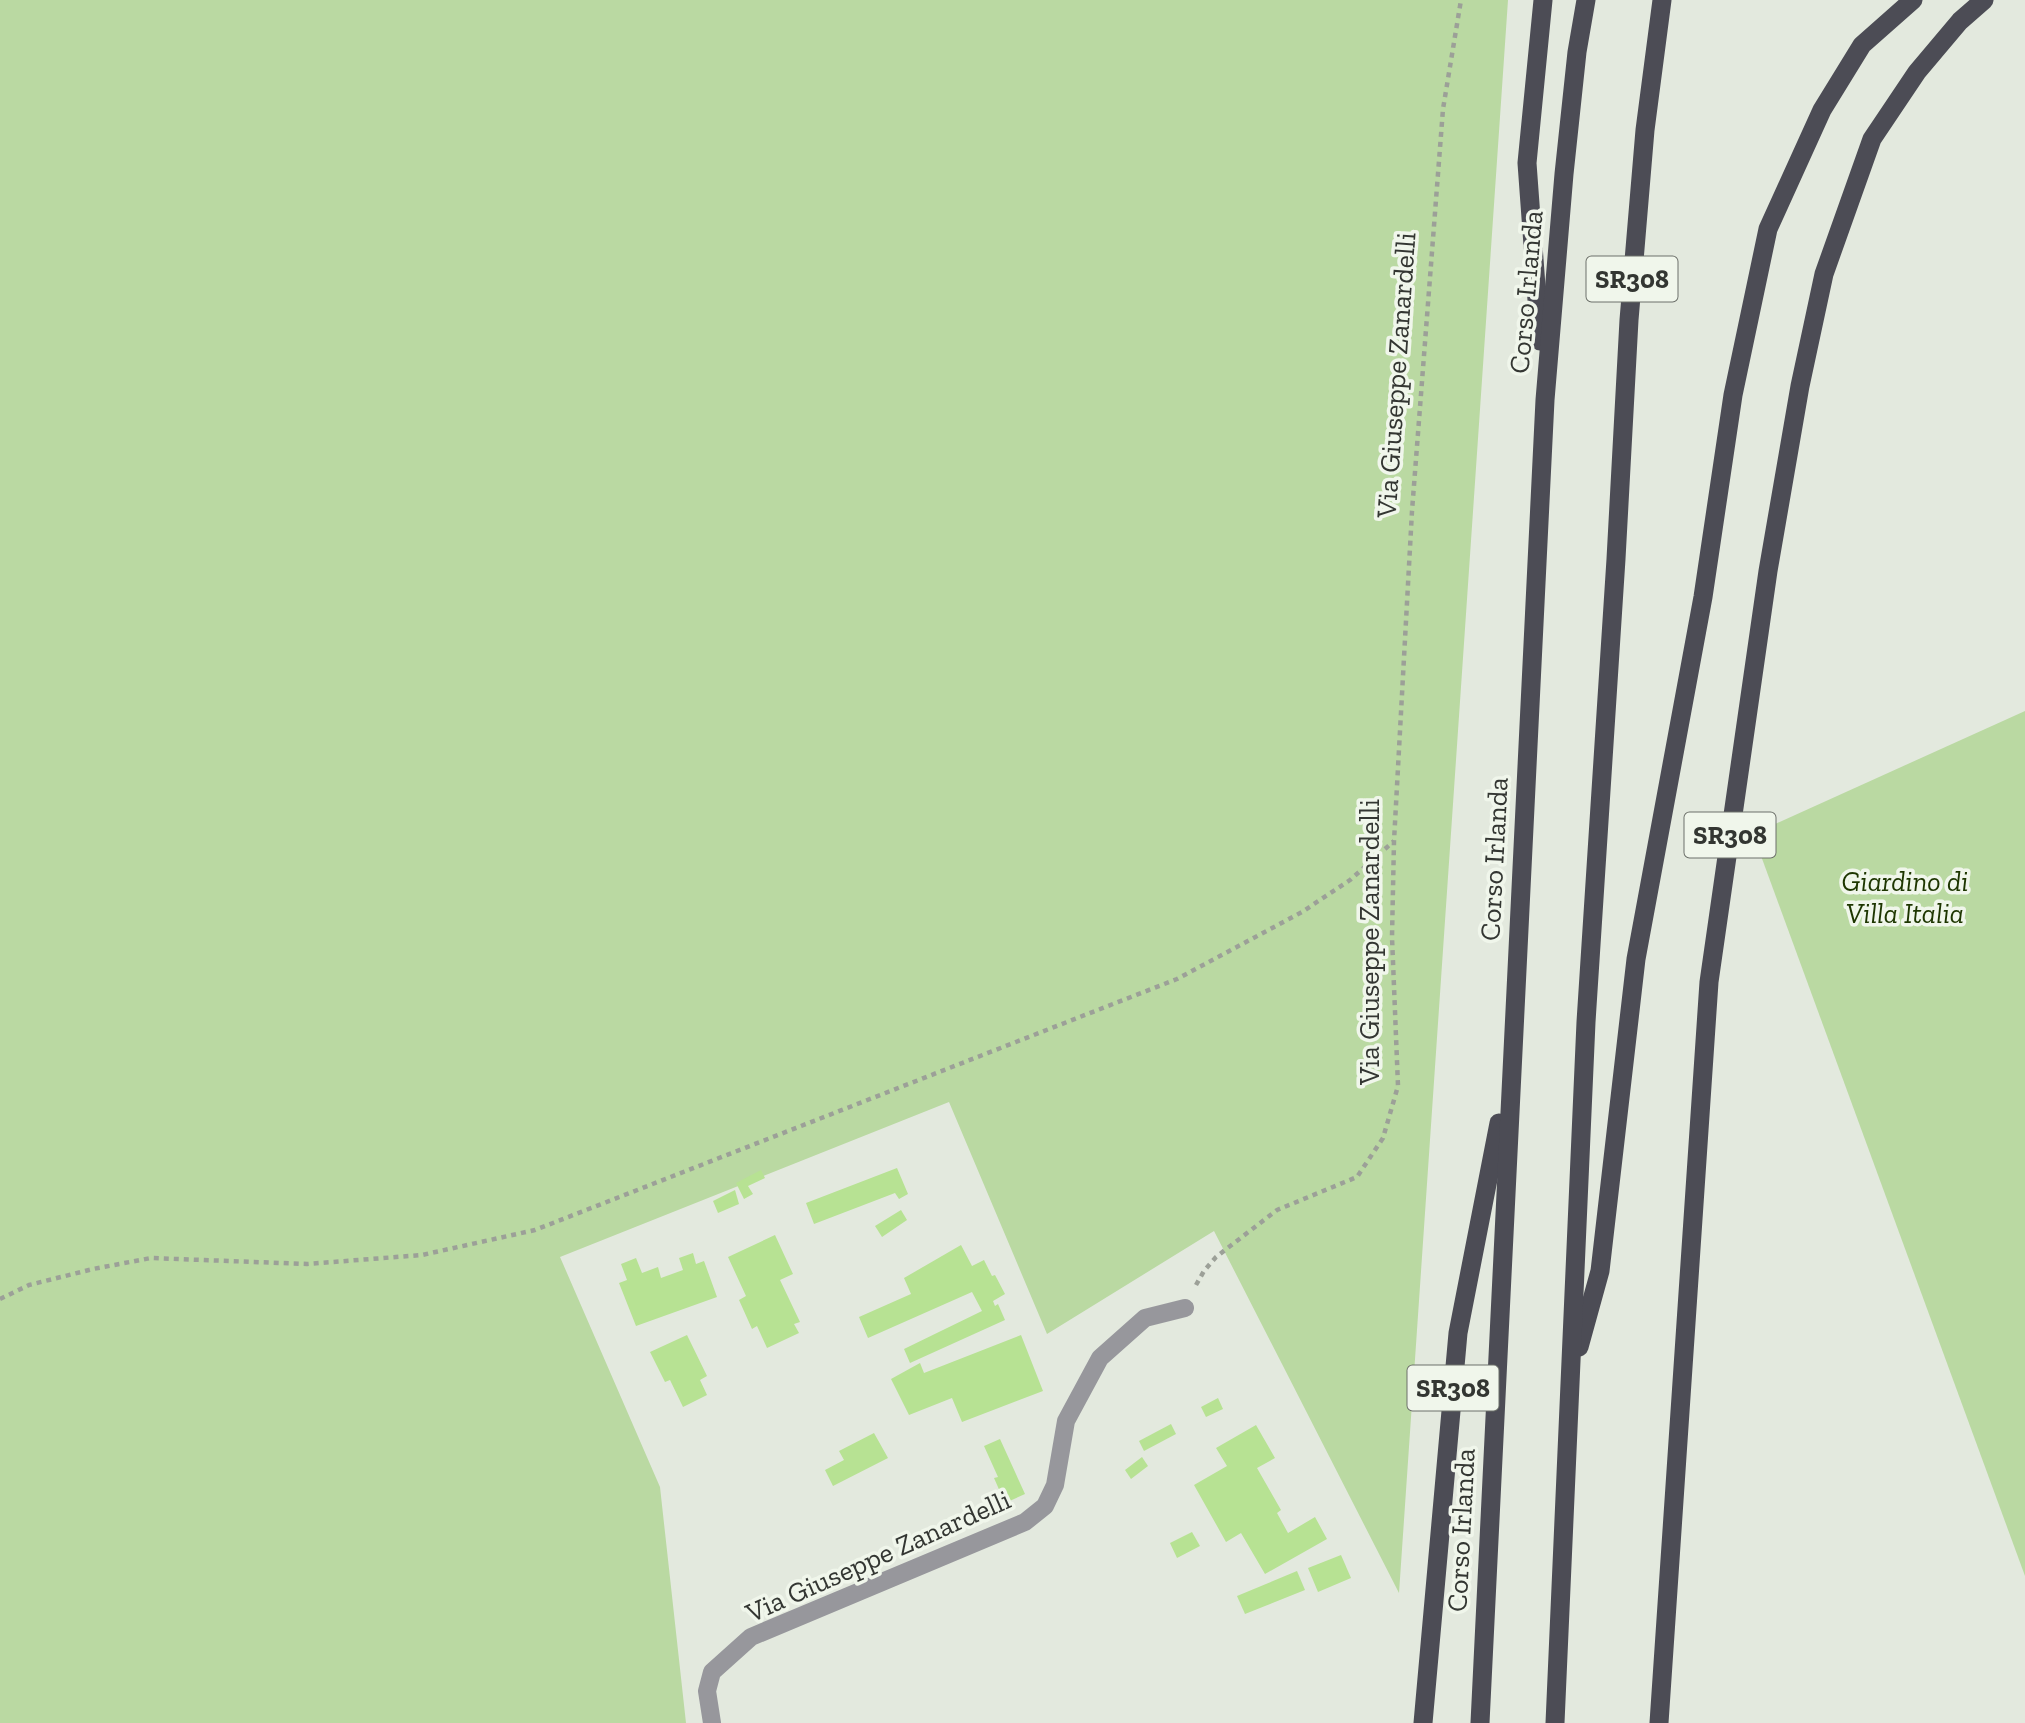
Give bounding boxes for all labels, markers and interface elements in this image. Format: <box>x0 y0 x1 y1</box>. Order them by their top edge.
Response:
street label: Corso Irlanda <box>1502 209 1550 375</box>
street label: Via Giuseppe Zanardelli <box>1369 231 1422 520</box>
road number: SR308 <box>1586 256 1678 302</box>
street label: Corso Irlanda <box>1473 776 1515 942</box>
street label: Via Giuseppe Zanardelli <box>1353 799 1386 1086</box>
road number: SR308 <box>1684 813 1776 858</box>
park label: Giardino di Villa Italia <box>1842 865 1968 930</box>
road number: SR308 <box>1408 1366 1498 1410</box>
street label: Corso Irlanda <box>1440 1447 1482 1613</box>
street label: Via Giuseppe Zanardelli <box>740 1483 1016 1630</box>

